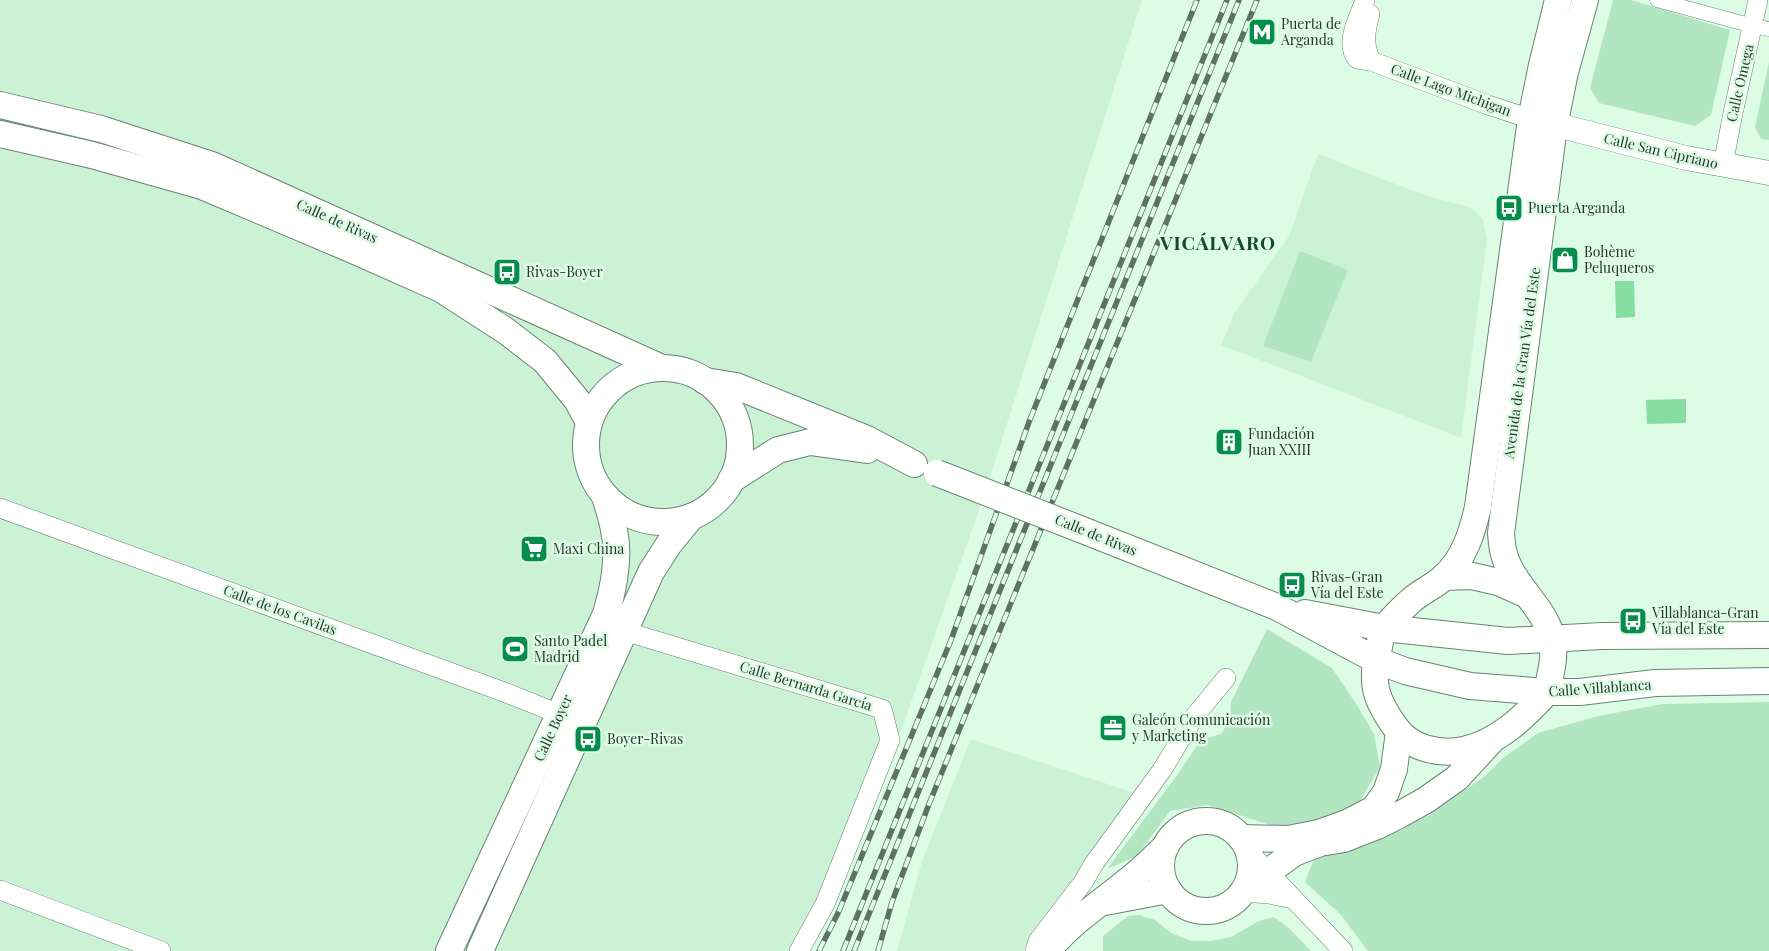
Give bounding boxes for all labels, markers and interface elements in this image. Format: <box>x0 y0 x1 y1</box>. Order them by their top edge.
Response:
place label: Puerta de Arganda <box>1280 14 1341 49</box>
metro station icon: Puerta de Arganda <box>1247 17 1277 47</box>
street label: Calle Omega <box>1721 42 1758 124</box>
street label: Calle Lago Michigan <box>1388 59 1515 120</box>
street label: Calle San Cipriano <box>1602 128 1720 173</box>
bus stop icon: Puerta Arganda <box>1494 193 1524 223</box>
street label: Calle de Rivas <box>294 194 381 247</box>
place label: Puerta Arganda <box>1528 198 1625 217</box>
district label: VICÁLVARO <box>1159 229 1276 255</box>
place label: Bohème Peluqueros <box>1584 242 1654 277</box>
shop icon: Bohème Peluqueros <box>1550 245 1580 275</box>
bus stop icon: Rivas-Boyer <box>492 257 522 287</box>
place label: Rivas-Boyer <box>526 262 603 281</box>
street label: Avenida de la Gran Vía del Este <box>1499 266 1544 461</box>
place label: Fundación Juan XXIII <box>1247 424 1315 459</box>
building icon: Fundación Juan XXIII <box>1214 427 1244 457</box>
street label: Calle de Rivas <box>1052 509 1140 560</box>
supermarket icon: Maxi China <box>519 534 549 564</box>
place label: Maxi China <box>553 539 624 558</box>
place label: Rivas-Gran Vía del Este <box>1310 567 1384 602</box>
bus stop icon: Rivas-Gran Vía del Este <box>1277 570 1307 600</box>
street label: Calle de los Cavilas <box>221 580 339 639</box>
place label: Villablanca-Gran Vía del Este <box>1651 603 1759 638</box>
bus stop icon: Villablanca-Gran Vía del Este <box>1618 606 1648 636</box>
place label: Santo Padel Madrid <box>534 631 607 666</box>
sports icon: Santo Padel Madrid <box>500 634 530 664</box>
street label: Calle Bernarda García <box>738 656 875 715</box>
street label: Calle Villablanca <box>1548 674 1652 701</box>
street label: Calle Boyer <box>529 691 577 764</box>
place label: Galeón Comunicación y Marketing <box>1131 710 1271 745</box>
office icon: Galeón Comunicación y Marketing <box>1098 713 1128 743</box>
bus stop icon: Boyer-Rivas <box>573 724 603 754</box>
place label: Boyer-Rivas <box>607 729 683 748</box>

